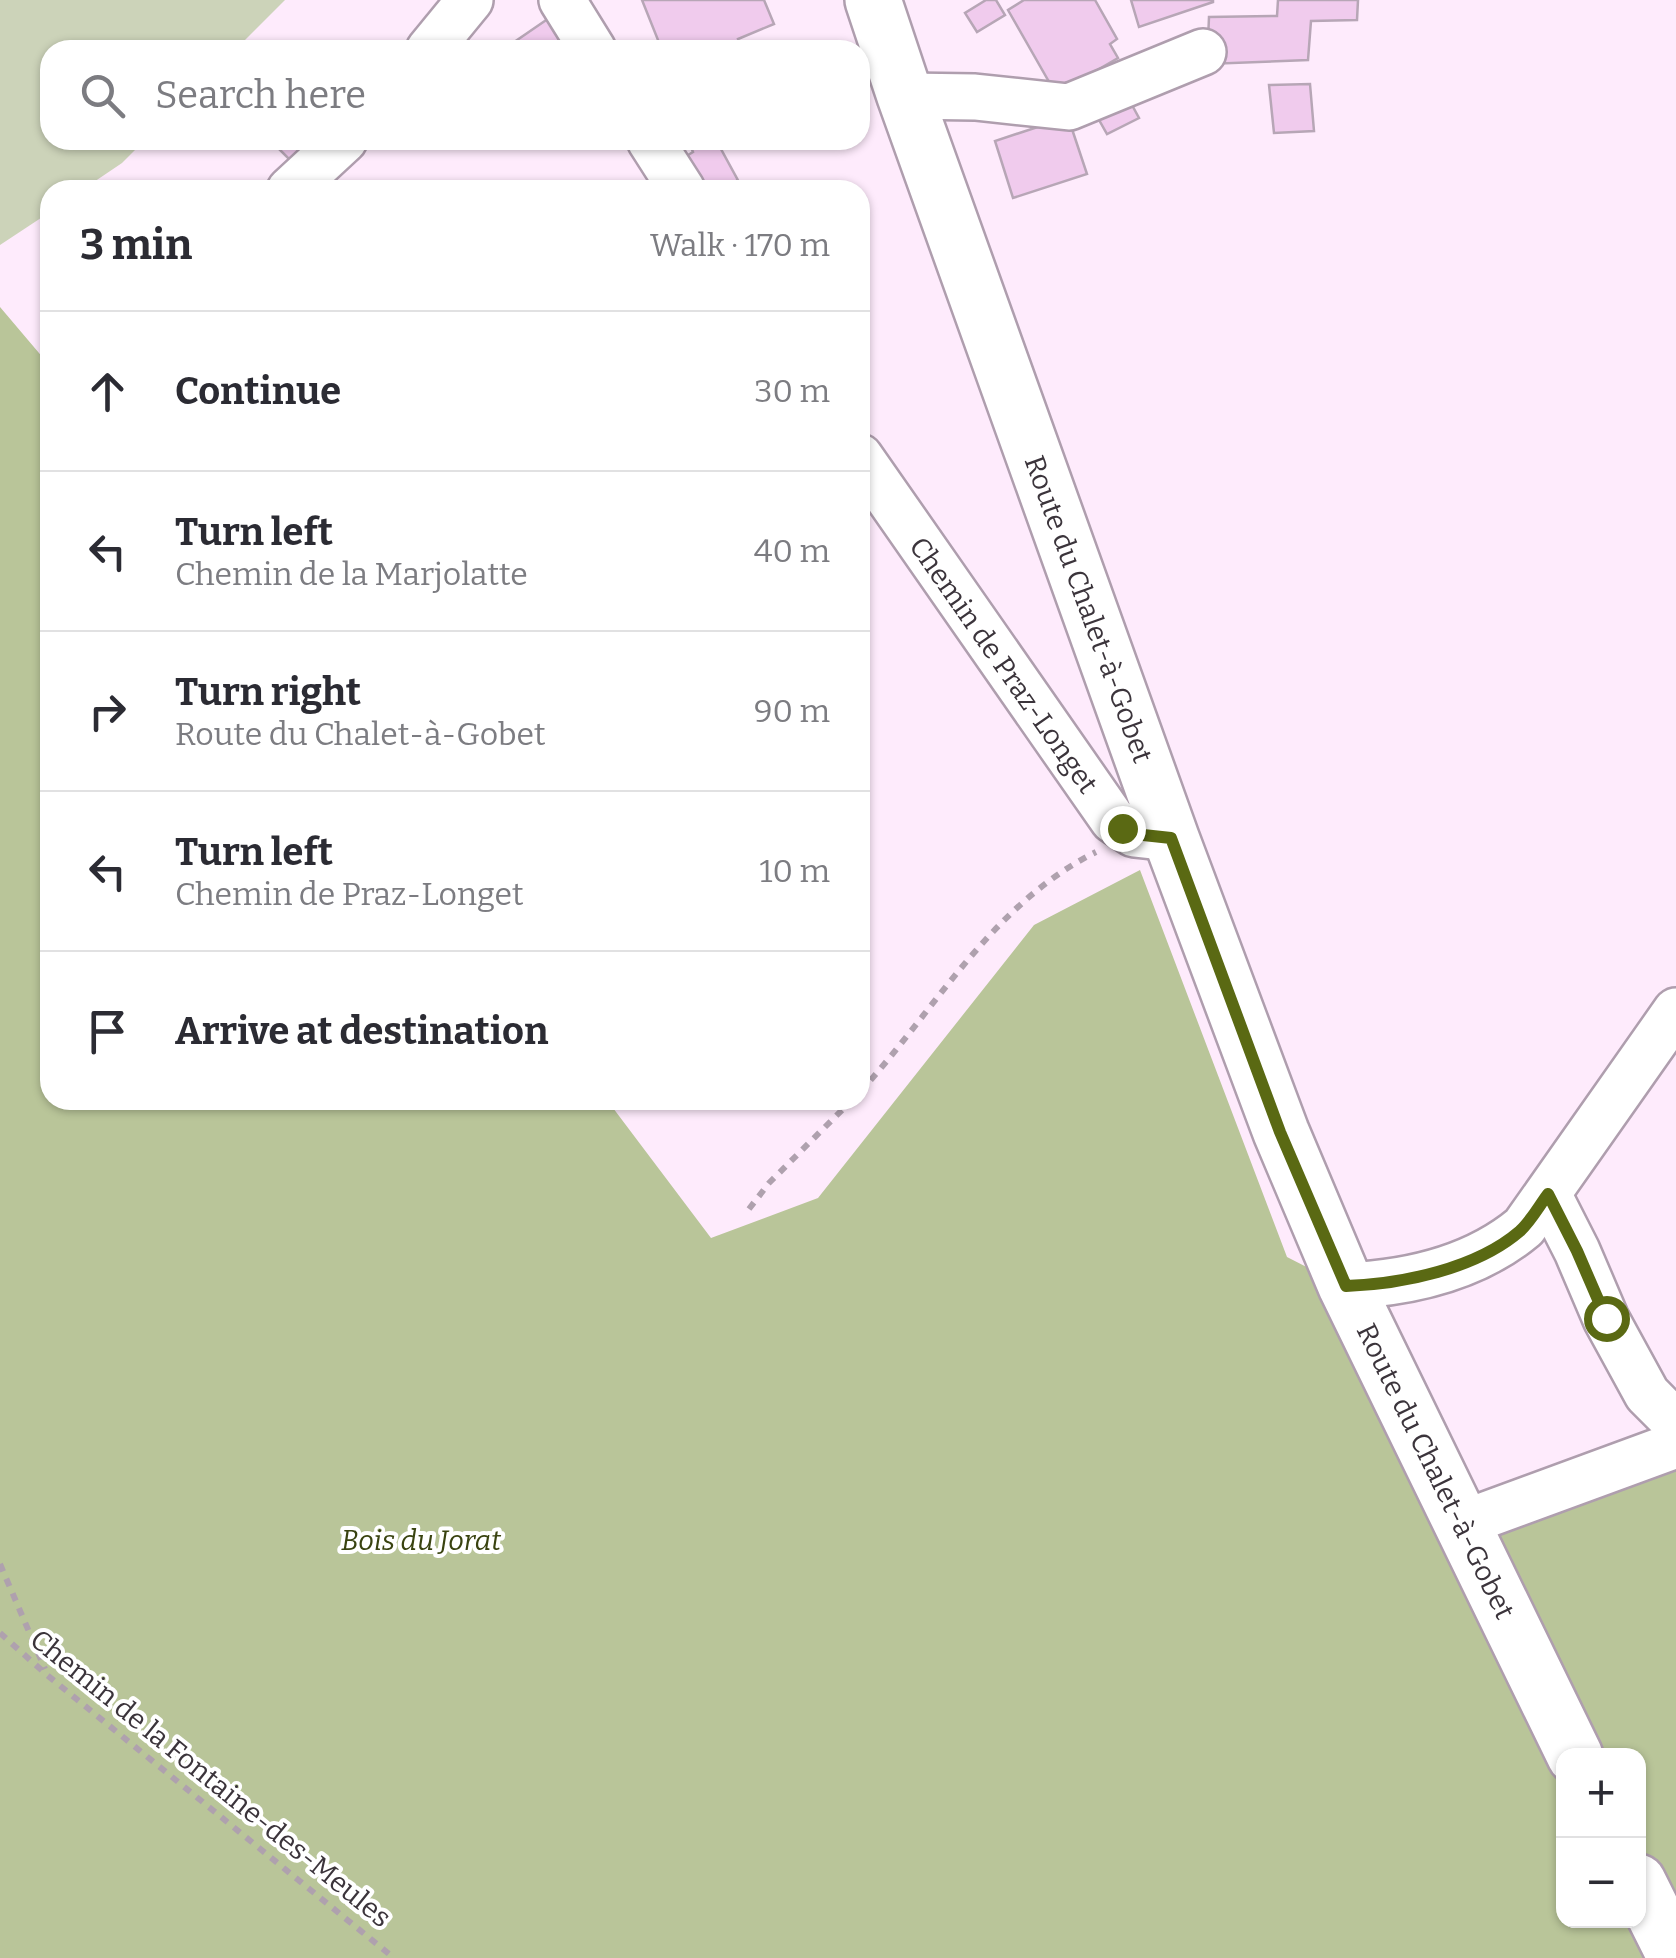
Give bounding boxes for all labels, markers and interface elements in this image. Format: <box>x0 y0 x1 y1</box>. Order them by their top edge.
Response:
search box <box>40 40 870 150</box>
icon: search <box>75 68 130 123</box>
text: Search here <box>155 72 366 118</box>
text: 3 min <box>80 220 192 270</box>
text: Walk · 170 m <box>650 226 830 264</box>
icon: ahead <box>80 364 135 419</box>
text: Continue <box>175 368 341 414</box>
text: 30 m <box>754 372 830 410</box>
street label: Route du Chalet-à-Gobet <box>1018 451 1160 767</box>
text: Turn left <box>175 509 333 555</box>
icon: left <box>80 524 135 579</box>
street label: Chemin de Praz-Longet <box>903 531 1105 800</box>
text: 40 m <box>754 532 830 570</box>
text: Chemin de la Marjolatte <box>175 555 528 593</box>
text: Turn right <box>175 669 361 715</box>
icon: right <box>80 684 135 739</box>
text: 90 m <box>754 692 830 730</box>
text: Route du Chalet-à-Gobet <box>175 715 546 753</box>
route end <box>1100 806 1146 852</box>
text: Turn left <box>175 829 333 875</box>
icon: left <box>80 844 135 899</box>
text: 10 m <box>760 852 830 890</box>
text: Chemin de Praz-Longet <box>175 875 524 913</box>
icon: arrive <box>80 1004 135 1059</box>
text: Arrive at destination <box>175 1008 548 1054</box>
route start <box>1584 1296 1630 1342</box>
street label: Route du Chalet-à-Gobet <box>1350 1318 1521 1624</box>
park label: Bois du Jorat <box>341 1524 502 1557</box>
street label: Chemin de la Fontaine-des-Meules <box>24 1623 398 1934</box>
map controls <box>1556 1748 1646 1928</box>
button: + <box>1556 1748 1646 1838</box>
button: − <box>1556 1838 1646 1928</box>

